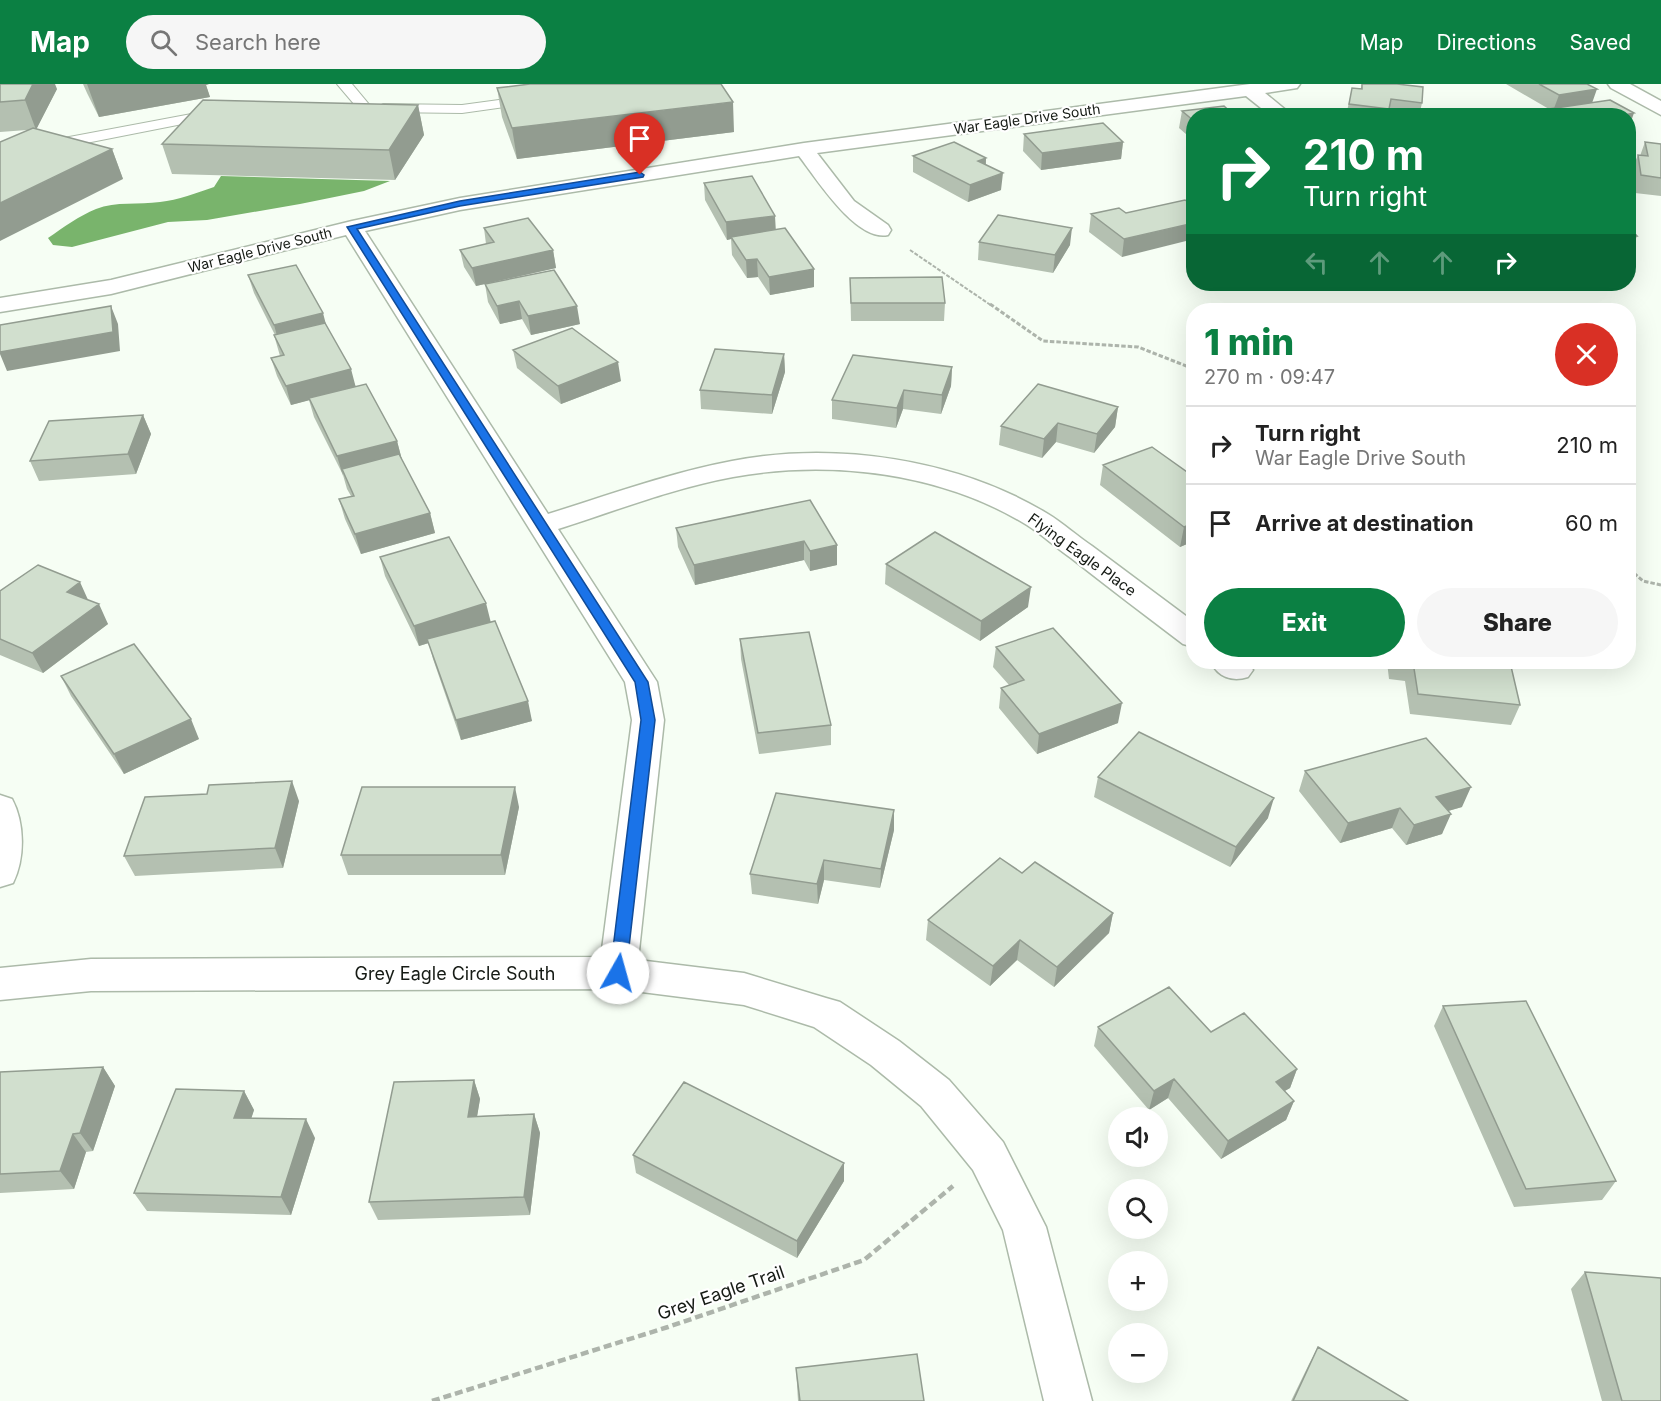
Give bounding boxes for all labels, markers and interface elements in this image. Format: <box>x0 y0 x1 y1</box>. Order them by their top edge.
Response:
search box <box>126 15 546 69</box>
text: Map <box>30 25 90 59</box>
icon: search <box>147 26 180 59</box>
text: Search here <box>195 29 321 55</box>
text: Map <box>1360 30 1403 55</box>
text: Directions <box>1436 30 1537 55</box>
text: Saved <box>1570 30 1631 55</box>
street label: War Eagle Drive South <box>953 100 1101 137</box>
pin <box>614 113 665 175</box>
icon: arrive <box>623 122 656 155</box>
text: 210 m <box>1303 129 1424 180</box>
icon: right <box>1204 132 1282 210</box>
text: Turn right <box>1303 180 1427 213</box>
street label: War Eagle Drive South <box>186 223 334 276</box>
icon: left <box>1300 246 1333 279</box>
icon: ahead <box>1363 246 1396 279</box>
icon: ahead <box>1426 246 1459 279</box>
icon: right <box>1489 246 1522 279</box>
text: 1 min <box>1204 320 1294 364</box>
button: close <box>1555 323 1618 386</box>
text: 270 m · 09:47 <box>1204 365 1335 389</box>
text: Turn right <box>1255 420 1361 446</box>
icon: right <box>1204 429 1237 462</box>
text: 210 m <box>1556 432 1618 458</box>
text: War Eagle Drive South <box>1255 446 1466 470</box>
icon: arrive <box>1204 507 1237 540</box>
street label: Flying Eagle Place <box>1024 509 1140 600</box>
text: Arrive at destination <box>1255 510 1474 536</box>
text: 60 m <box>1565 510 1618 536</box>
button: Exit <box>1204 588 1405 657</box>
button: Share <box>1417 588 1618 657</box>
position arrow <box>586 941 650 1005</box>
street label: Grey Eagle Circle South <box>355 963 555 984</box>
map controls <box>1108 1107 1168 1383</box>
button: sound <box>1108 1107 1168 1167</box>
button: search <box>1108 1179 1168 1239</box>
button: + <box>1108 1251 1168 1311</box>
street label: Grey Eagle Trail <box>654 1261 787 1324</box>
button: − <box>1108 1323 1168 1383</box>

